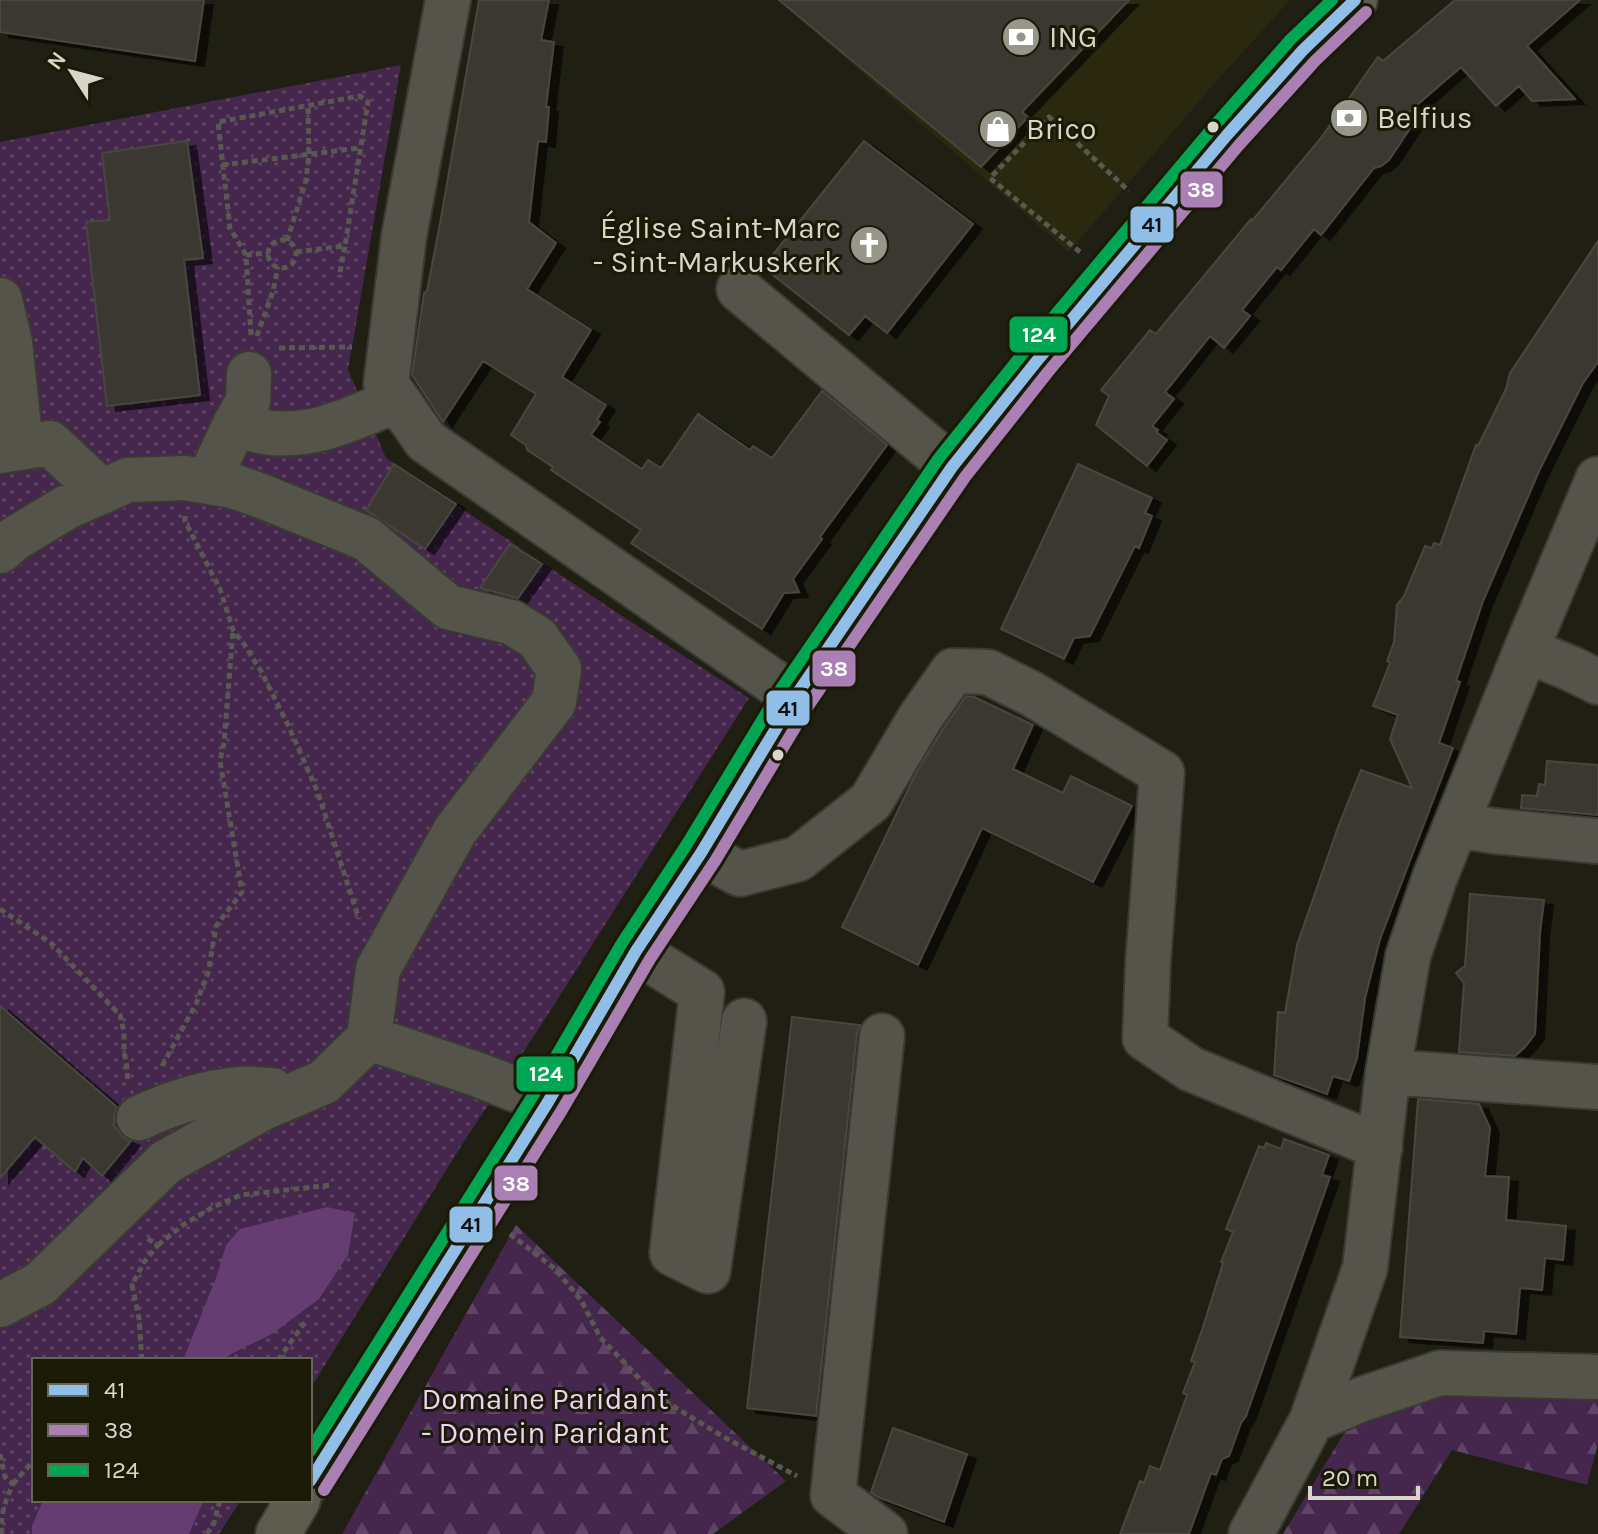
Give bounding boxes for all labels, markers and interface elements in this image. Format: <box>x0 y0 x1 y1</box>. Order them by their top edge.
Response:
bank icon: ING <box>1000 16 1042 58</box>
place label: ING <box>1049 19 1097 55</box>
north arrow <box>32 32 112 112</box>
text: N <box>41 47 72 75</box>
bank icon: Belfius <box>1328 97 1370 139</box>
place label: Belfius <box>1377 100 1473 136</box>
shop icon: Brico <box>977 108 1019 150</box>
place label: Brico <box>1026 111 1096 147</box>
unlabelled marker <box>1205 119 1221 135</box>
line badge: 38 <box>1179 170 1224 209</box>
text: 38 <box>1187 177 1215 203</box>
line badge: 41 <box>1129 205 1175 244</box>
place label: Église Saint-Marc - Sint-Markuskerk <box>593 210 841 280</box>
text: 41 <box>1142 212 1162 238</box>
church icon: Église Saint-Marc - Sint-Markuskerk <box>848 224 890 266</box>
line badge: 124 <box>1008 315 1069 354</box>
text: 124 <box>1022 322 1056 348</box>
line badge: 38 <box>811 649 857 688</box>
text: 38 <box>820 656 848 682</box>
line badge: 41 <box>765 689 811 727</box>
text: 41 <box>778 696 798 722</box>
unlabelled marker <box>770 747 786 763</box>
line badge: 124 <box>515 1055 576 1093</box>
text: 124 <box>529 1061 563 1087</box>
line badge: 38 <box>493 1164 539 1202</box>
text: 38 <box>502 1171 530 1197</box>
line badge: 41 <box>448 1205 494 1244</box>
text: 41 <box>461 1212 481 1238</box>
legend <box>32 1358 312 1502</box>
text: 41 <box>104 1376 125 1404</box>
park label: Domaine Paridant - Domein Paridant <box>421 1381 669 1451</box>
text: 38 <box>104 1416 133 1444</box>
scale bar <box>1310 1450 1418 1500</box>
text: 124 <box>104 1456 139 1484</box>
text: 20 m <box>1322 1464 1378 1492</box>

